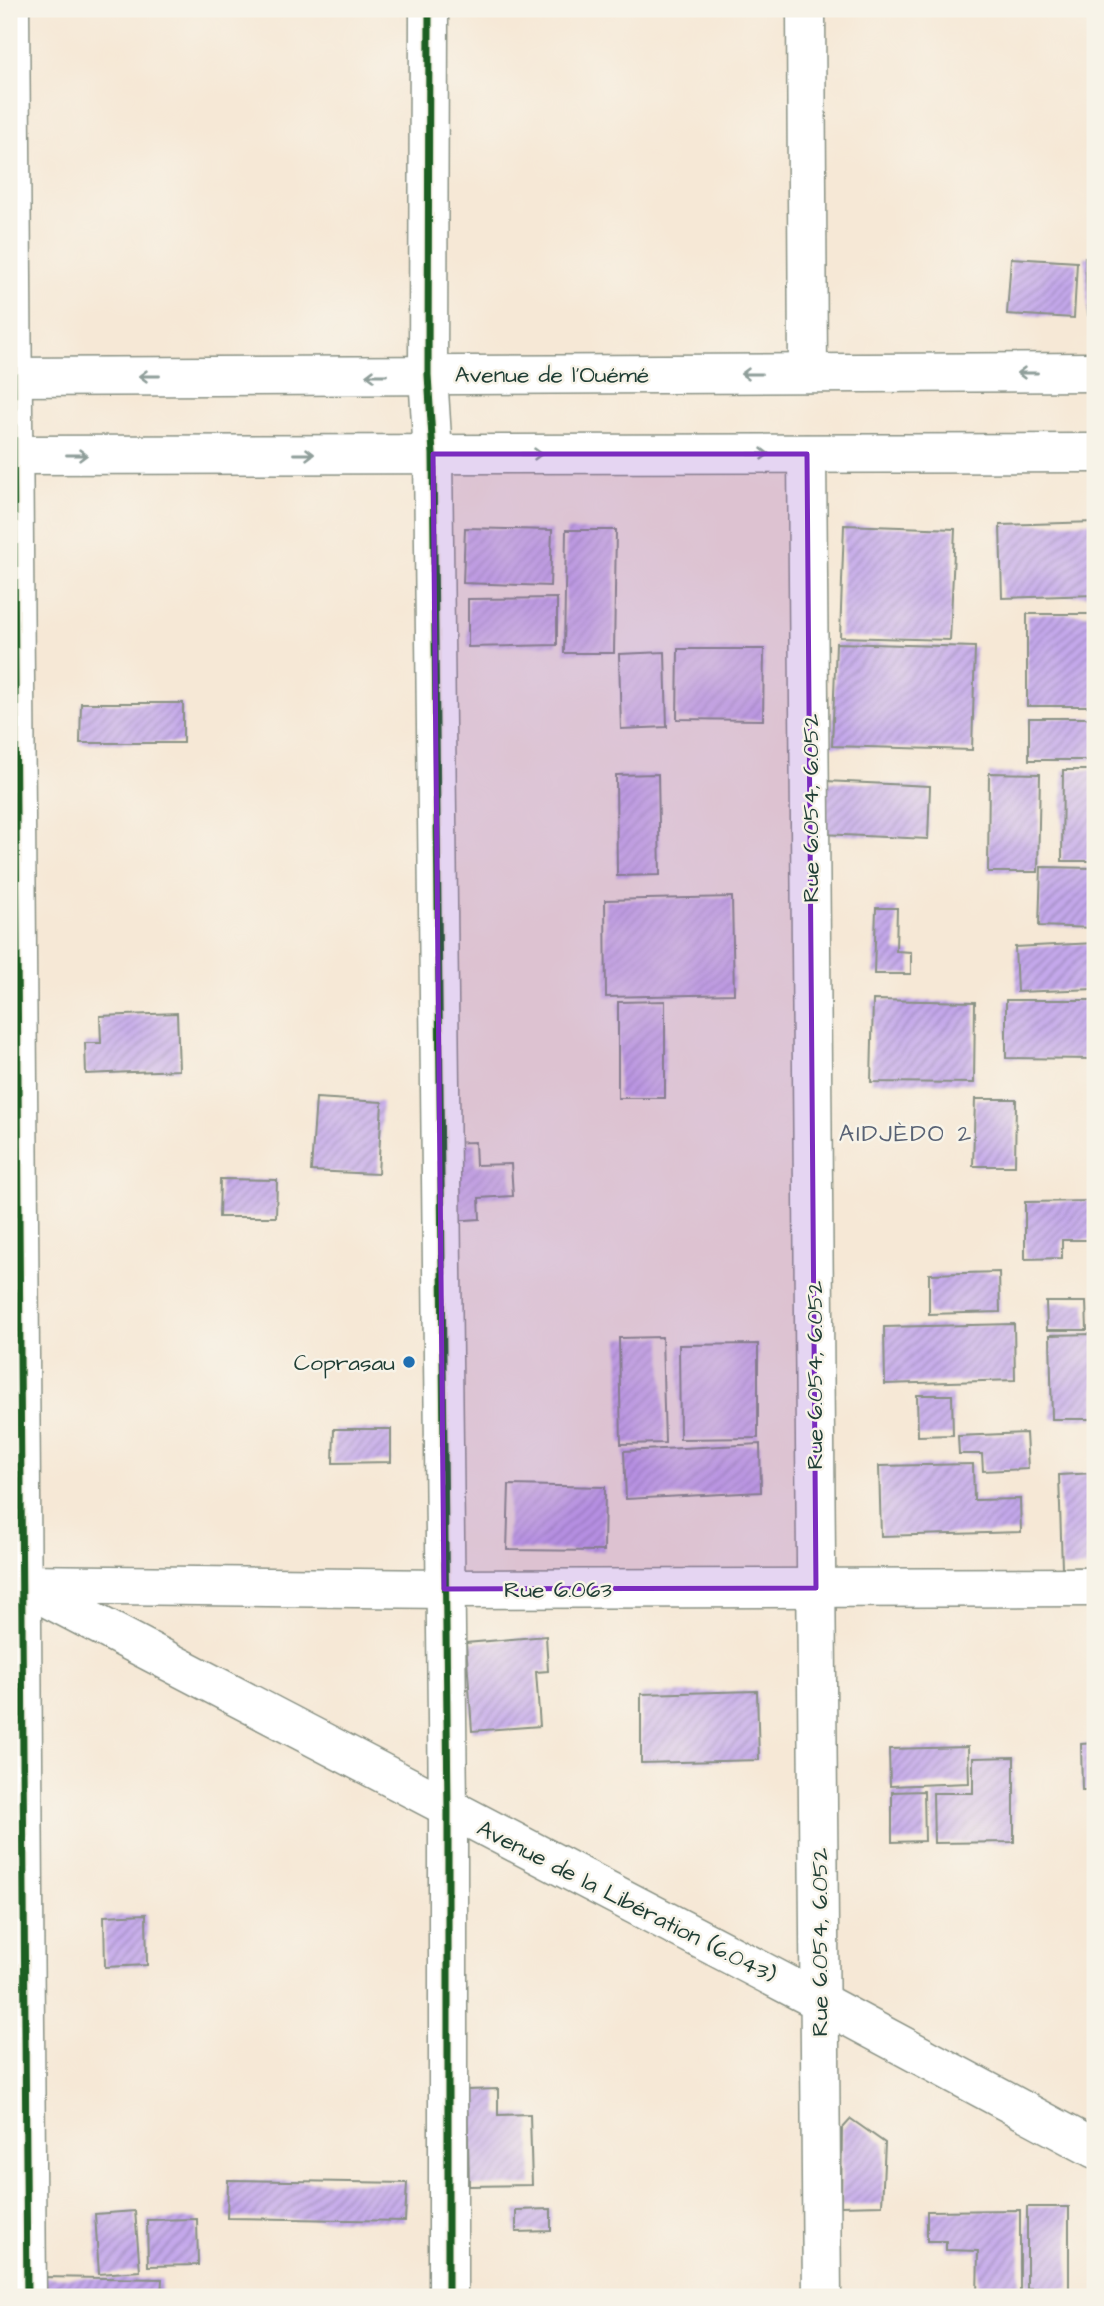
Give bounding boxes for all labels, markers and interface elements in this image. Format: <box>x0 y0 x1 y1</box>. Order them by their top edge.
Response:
street label: Avenue de l'Ouémé <box>455 359 649 391</box>
one-way arrow <box>1016 366 1039 379</box>
one-way arrow <box>739 367 762 381</box>
one-way arrow <box>365 368 388 382</box>
one-way arrow <box>137 369 160 383</box>
one-way arrow <box>293 447 316 461</box>
one-way arrow <box>520 447 543 461</box>
one-way arrow <box>748 447 771 461</box>
one-way arrow <box>65 448 88 461</box>
street label: Rue 6.054, 6.052 <box>795 714 827 902</box>
district label: AIDJÈDO 2 <box>839 1117 973 1151</box>
street label: Rue 6.054, 6.052 <box>799 1281 831 1469</box>
place label: Coprasau <box>294 1347 395 1379</box>
marker: Coprasau <box>401 1354 417 1370</box>
street label: Rue 6.063 <box>504 1574 612 1606</box>
street label: Avenue de la Libération (6.043) <box>471 1812 782 1991</box>
street label: Rue 6.054, 6.052 <box>804 1848 836 2036</box>

